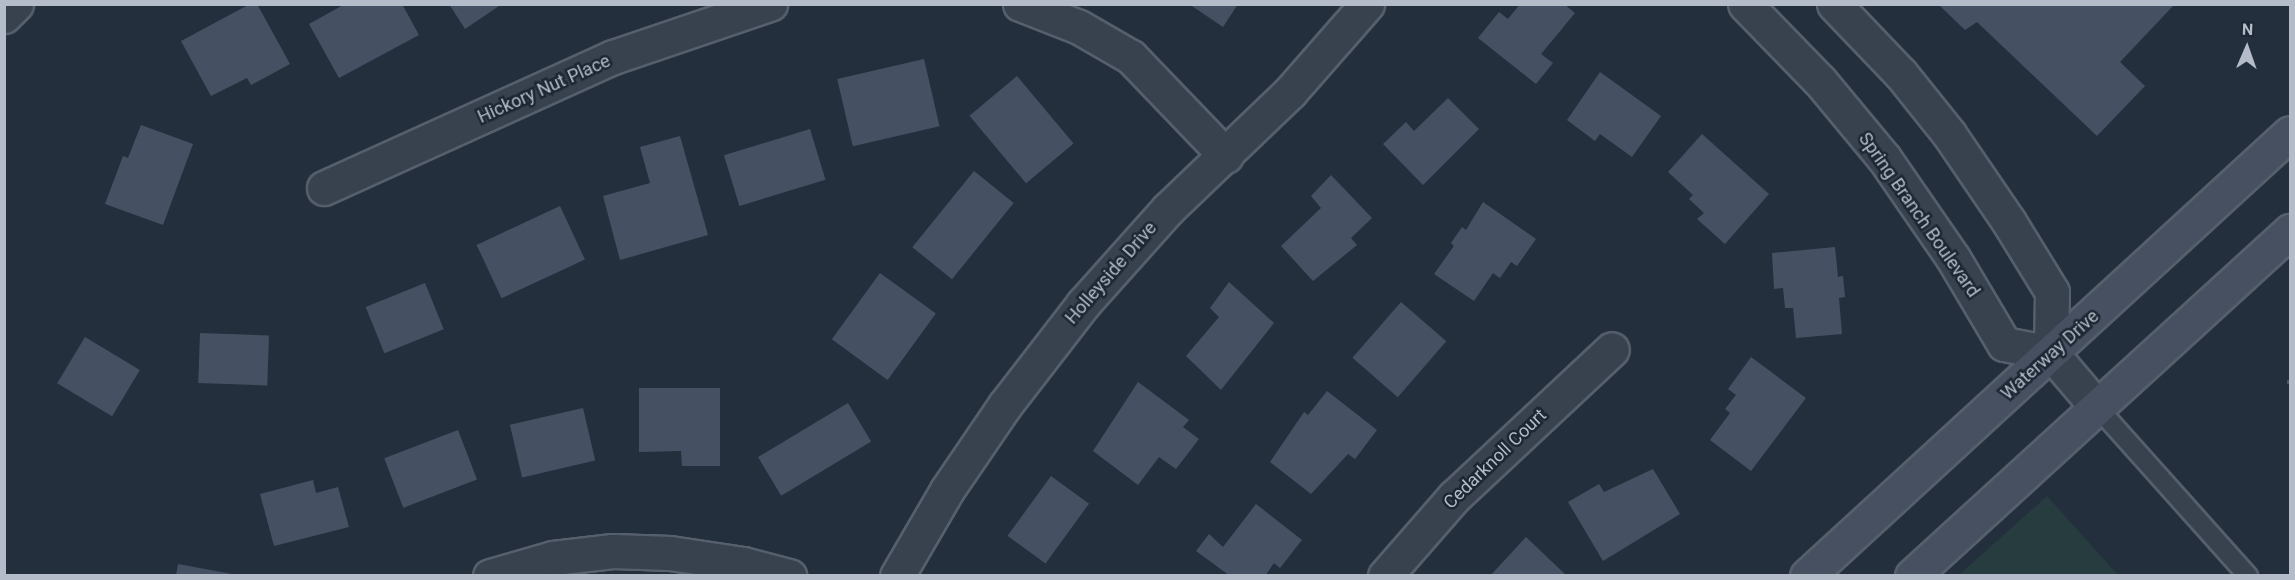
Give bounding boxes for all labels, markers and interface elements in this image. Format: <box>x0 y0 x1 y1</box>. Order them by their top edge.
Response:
north arrow <box>2217 18 2277 78</box>
text: N <box>2242 20 2254 39</box>
street label: Hickory Nut Place <box>474 50 614 128</box>
street label: Spring Branch Boulevard <box>1854 129 1984 301</box>
street label: Holleyside Drive <box>1061 218 1161 328</box>
street label: Waterway Drive <box>1997 306 2103 404</box>
street label: Cedarknoll Court <box>1439 405 1551 513</box>

